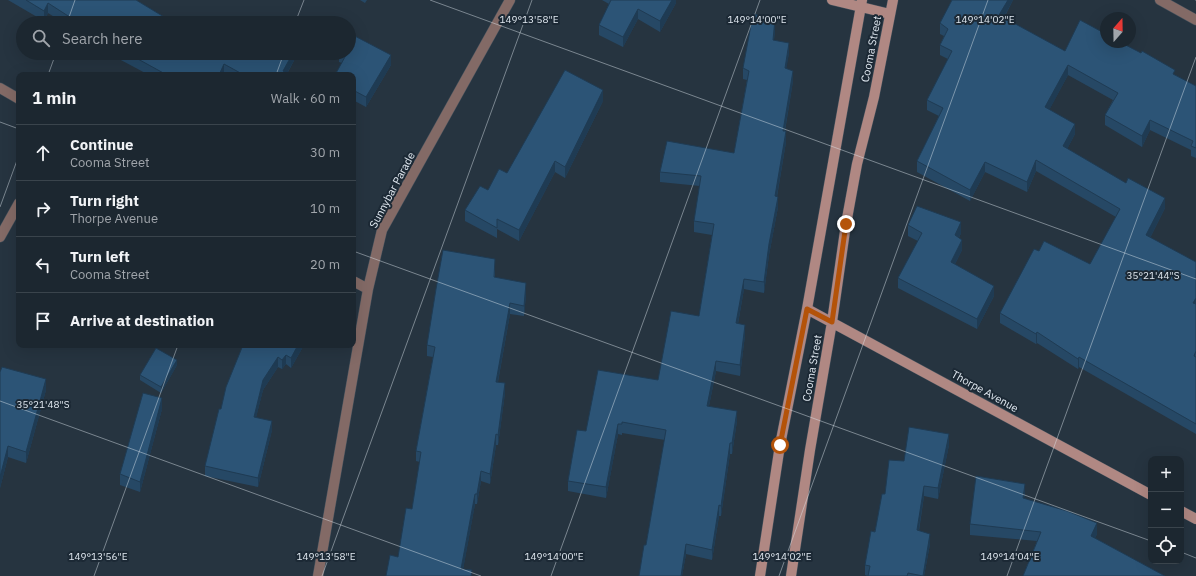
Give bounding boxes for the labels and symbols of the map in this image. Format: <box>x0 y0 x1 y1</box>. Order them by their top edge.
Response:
north arrow <box>1100 12 1136 48</box>
text: 149°13'58"E <box>499 13 559 26</box>
text: 149°14'00"E <box>727 13 787 26</box>
text: 149°14'02"E <box>955 13 1015 26</box>
street label: Cooma Street <box>858 14 884 83</box>
street label: Sunnybar Parade <box>366 150 418 230</box>
route end <box>837 215 855 233</box>
text: 35°21'44"S <box>1126 269 1180 282</box>
street label: Cooma Street <box>799 333 825 402</box>
street label: Thorpe Avenue <box>949 367 1021 415</box>
text: 35°21'48"S <box>16 398 70 411</box>
route start <box>771 436 789 454</box>
text: 149°13'56"E <box>68 550 128 563</box>
text: 149°13'58"E <box>296 550 356 563</box>
text: 149°14'00"E <box>524 550 584 563</box>
text: 149°14'02"E <box>752 550 812 563</box>
text: 149°14'04"E <box>980 550 1040 563</box>

